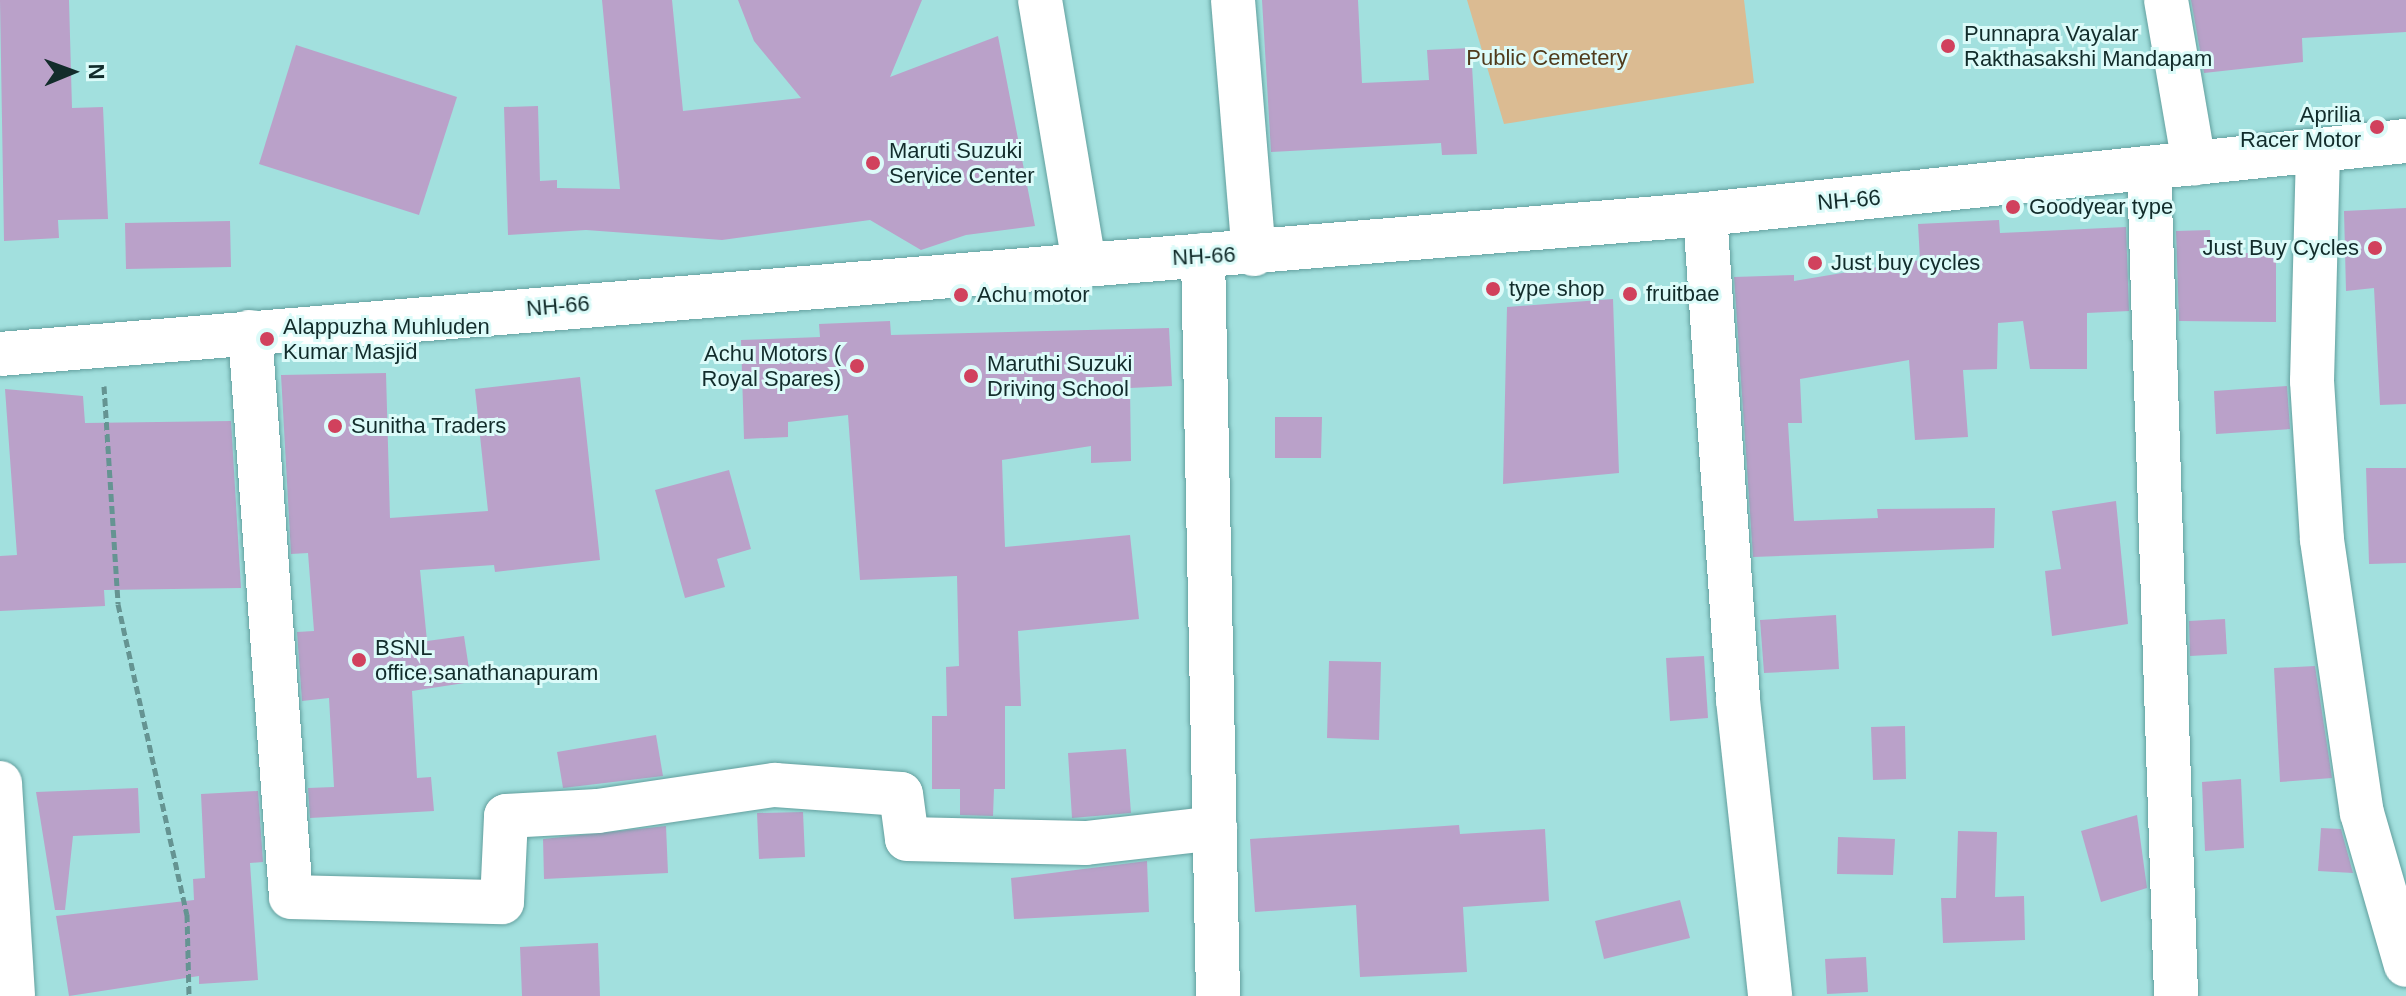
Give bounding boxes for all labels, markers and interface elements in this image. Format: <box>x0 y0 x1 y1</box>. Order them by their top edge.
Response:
place label: Punnapra Vayalar Rakthasakshi Mandapam <box>1964 20 2212 72</box>
north arrow <box>32 32 112 112</box>
marker: Punnapra Vayalar Rakthasakshi Mandapam <box>1939 37 1957 55</box>
park label: Public Cemetery <box>1466 45 1628 71</box>
text: N <box>84 63 109 80</box>
place label: Aprilia Racer Motor <box>2240 101 2361 152</box>
marker: Aprilia Racer Motor <box>2368 118 2386 136</box>
place label: Maruti Suzuki Service Center <box>889 137 1035 188</box>
marker: Maruti Suzuki Service Center <box>864 154 882 172</box>
street label: NH-66 <box>1816 184 1882 216</box>
place label: Goodyear type <box>2029 194 2173 220</box>
marker: Goodyear type <box>2004 198 2022 216</box>
place label: Just Buy Cycles <box>2203 235 2359 261</box>
marker: Just Buy Cycles <box>2366 239 2384 257</box>
street label: NH-66 <box>1172 241 1236 271</box>
place label: Just buy cycles <box>1831 250 1980 276</box>
marker: Just buy cycles <box>1806 254 1824 272</box>
place label: type shop <box>1509 276 1604 302</box>
marker: type shop <box>1484 280 1502 298</box>
place label: fruitbae <box>1646 281 1719 307</box>
place label: Achu motor <box>977 282 1089 308</box>
marker: fruitbae <box>1621 285 1639 303</box>
marker: Achu motor <box>952 286 970 304</box>
street label: NH-66 <box>525 290 591 322</box>
place label: Alappuzha Muhluden Kumar Masjid <box>283 313 490 364</box>
marker: Alappuzha Muhluden Kumar Masjid <box>258 330 276 348</box>
place label: Achu Motors ( Royal Spares) <box>702 340 841 392</box>
place label: Maruthi Suzuki Driving School <box>987 350 1133 402</box>
marker: Achu Motors ( Royal Spares) <box>848 357 866 375</box>
marker: Maruthi Suzuki Driving School <box>962 367 980 385</box>
place label: Sunitha Traders <box>351 413 507 439</box>
marker: Sunitha Traders <box>326 417 344 435</box>
place label: BSNL office,sanathanapuram <box>375 634 598 686</box>
marker: BSNL office,sanathanapuram <box>350 651 368 669</box>

